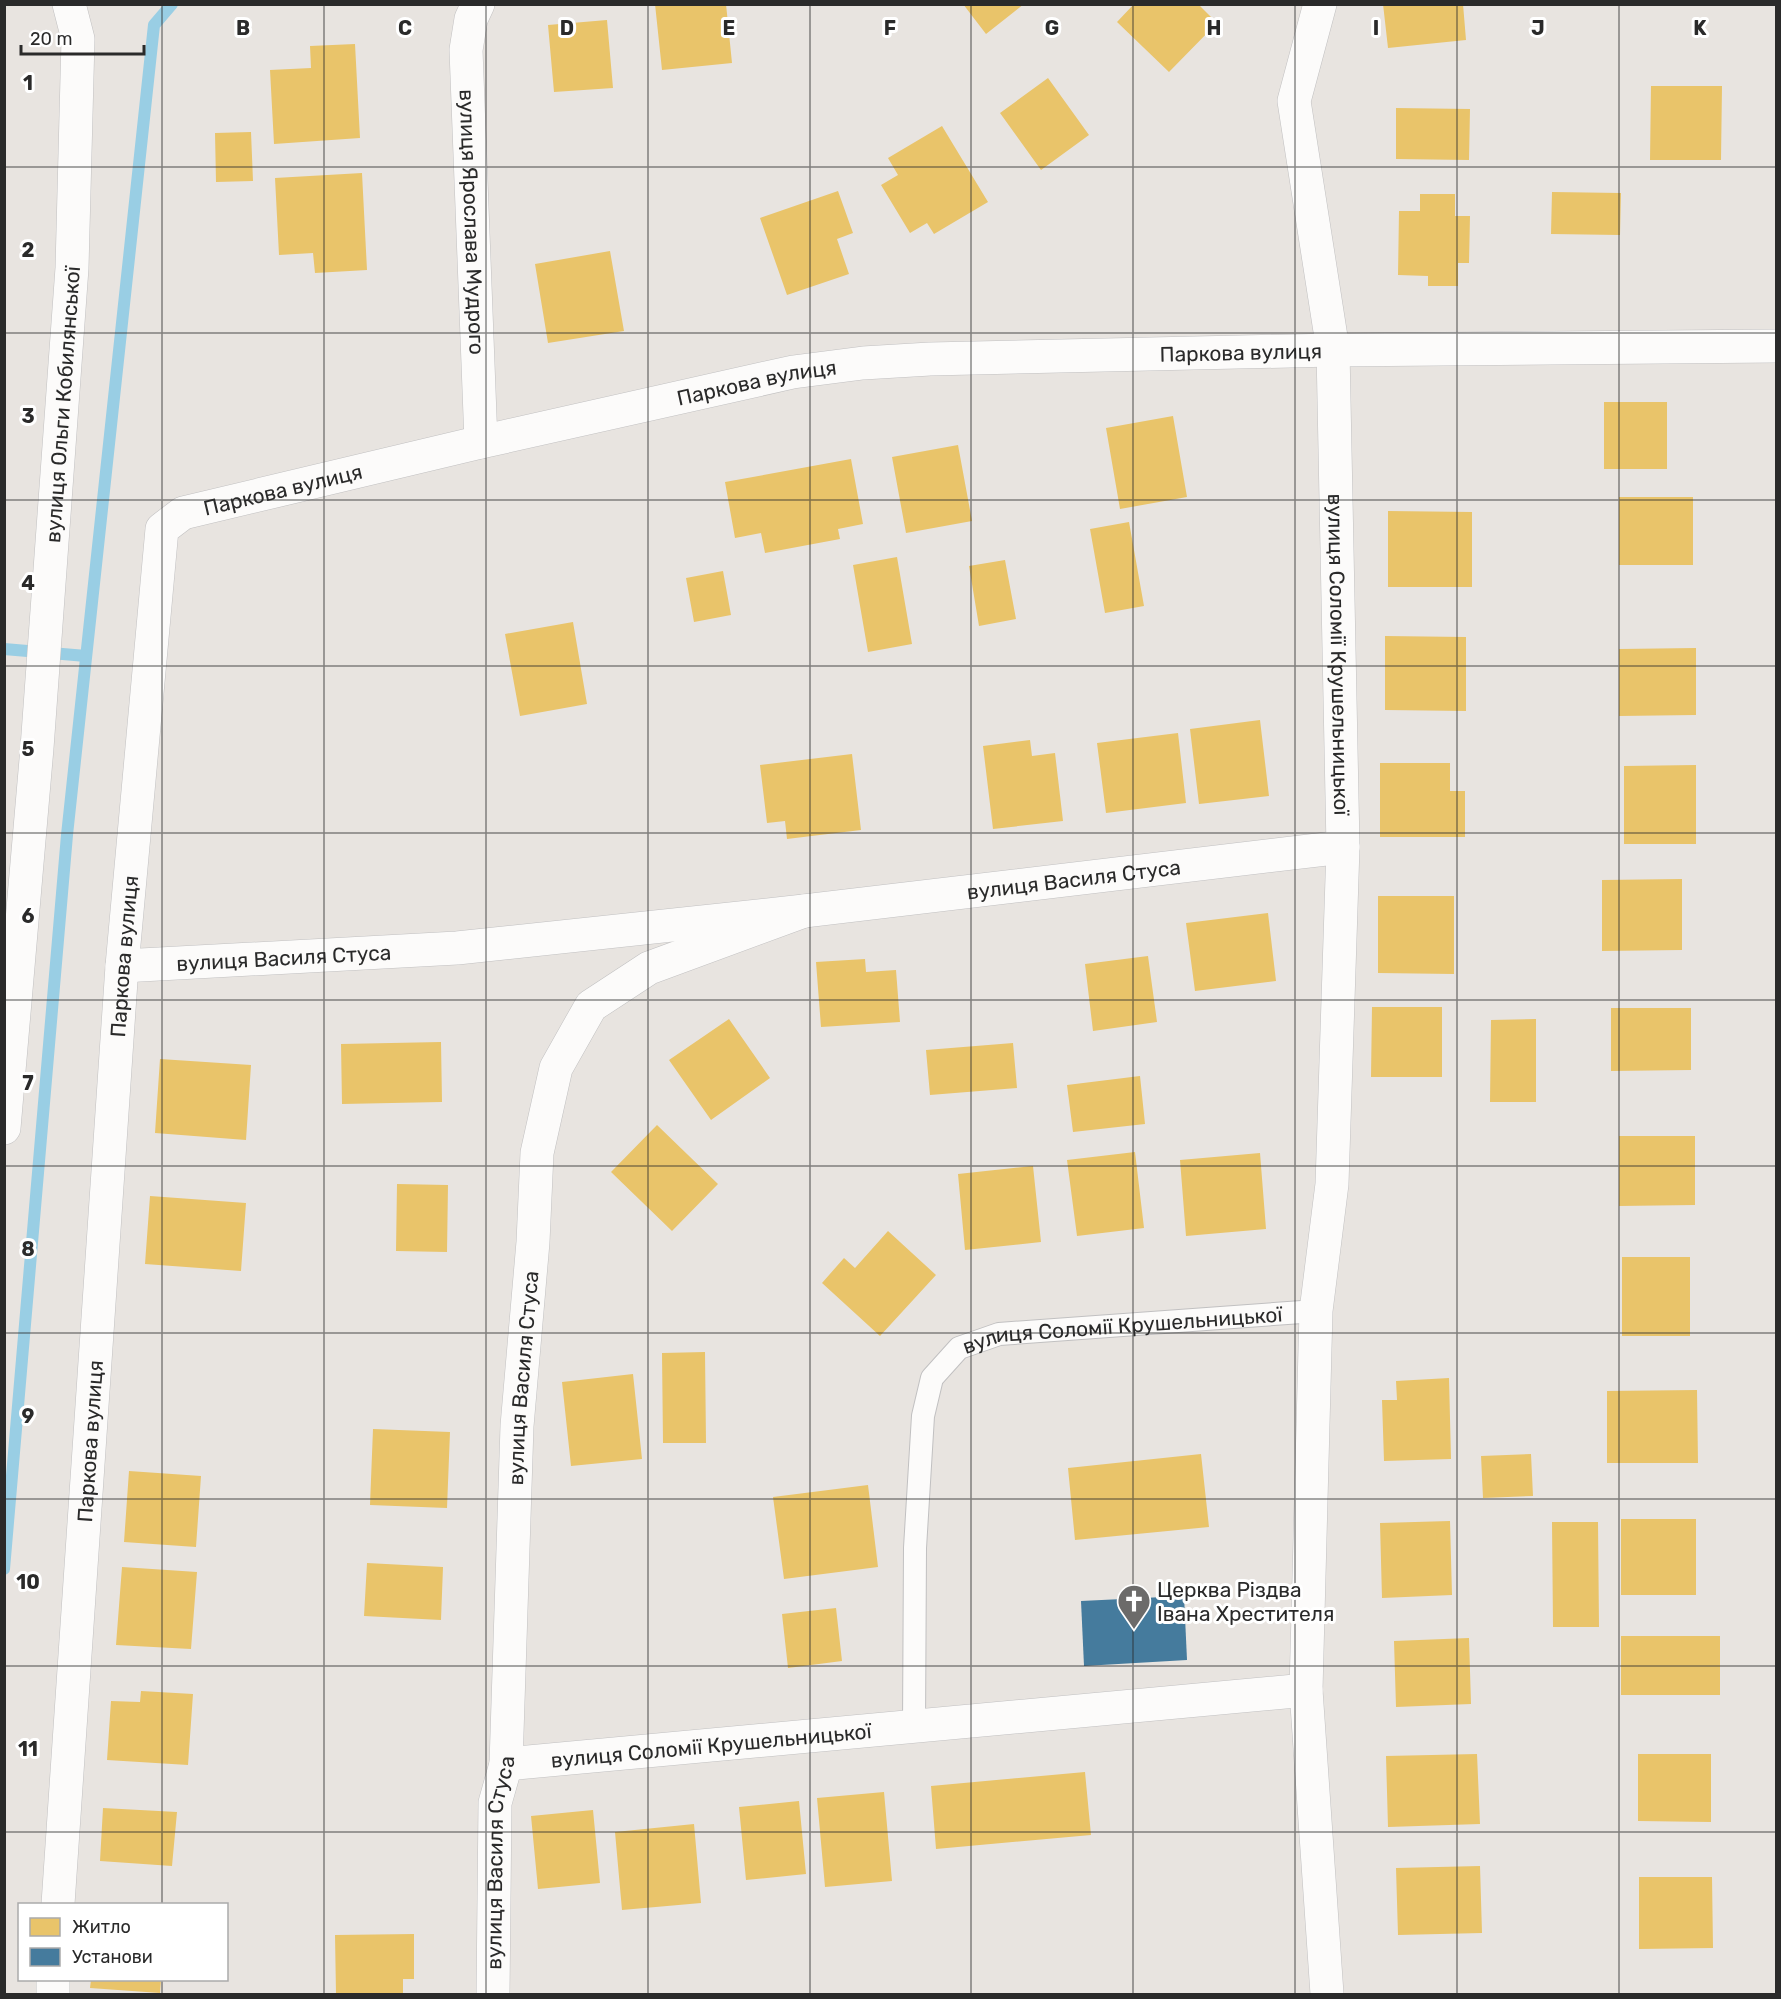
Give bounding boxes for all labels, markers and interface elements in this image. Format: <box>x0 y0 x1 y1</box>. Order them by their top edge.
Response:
text: B <box>236 16 250 40</box>
text: C <box>398 16 412 40</box>
text: D <box>560 16 574 40</box>
text: E <box>723 16 735 40</box>
text: F <box>884 16 896 40</box>
text: G <box>1045 16 1059 40</box>
text: H <box>1207 16 1221 40</box>
text: I <box>1373 16 1379 40</box>
text: J <box>1531 16 1545 40</box>
text: K <box>1693 16 1707 40</box>
scale bar <box>21 18 144 56</box>
text: 20 m <box>30 28 72 50</box>
text: 1 <box>23 71 33 95</box>
street label: вулиця Ярослава Мудрого <box>455 89 490 355</box>
text: 2 <box>22 238 35 262</box>
street label: вулиця Ольги Кобилянської <box>40 264 85 544</box>
street label: Паркова вулиця <box>1159 338 1322 366</box>
street label: Паркова вулиця <box>674 354 838 410</box>
text: 3 <box>21 404 35 428</box>
street label: Паркова вулиця <box>201 458 365 520</box>
street label: вулиця Соломії Крушельницької <box>1323 493 1355 817</box>
text: 4 <box>21 571 35 595</box>
text: 5 <box>22 737 35 761</box>
street label: вулиця Василя Стуса <box>965 854 1182 904</box>
street label: Паркова вулиця <box>105 874 143 1038</box>
text: 6 <box>21 904 35 928</box>
street label: вулиця Василя Стуса <box>176 939 392 976</box>
text: 7 <box>22 1071 34 1095</box>
text: 8 <box>21 1237 35 1261</box>
street label: вулиця Василя Стуса <box>503 1270 543 1486</box>
street label: вулиця Соломії Крушельницької <box>959 1301 1284 1358</box>
street label: Паркова вулиця <box>72 1359 108 1523</box>
text: 9 <box>22 1404 35 1428</box>
text: 10 <box>16 1570 40 1594</box>
place label: Церква Різдва Івана Хрестителя <box>1157 1577 1334 1626</box>
church icon: Церква Різдва Івана Хрестителя <box>1116 1583 1152 1630</box>
street label: вулиця Соломії Крушельницької <box>550 1718 874 1772</box>
text: 11 <box>18 1737 38 1761</box>
street label: вулиця Василя Стуса <box>481 1756 519 1970</box>
legend <box>18 1903 228 1981</box>
text: Житло <box>72 1916 131 1938</box>
text: Установи <box>72 1946 153 1968</box>

